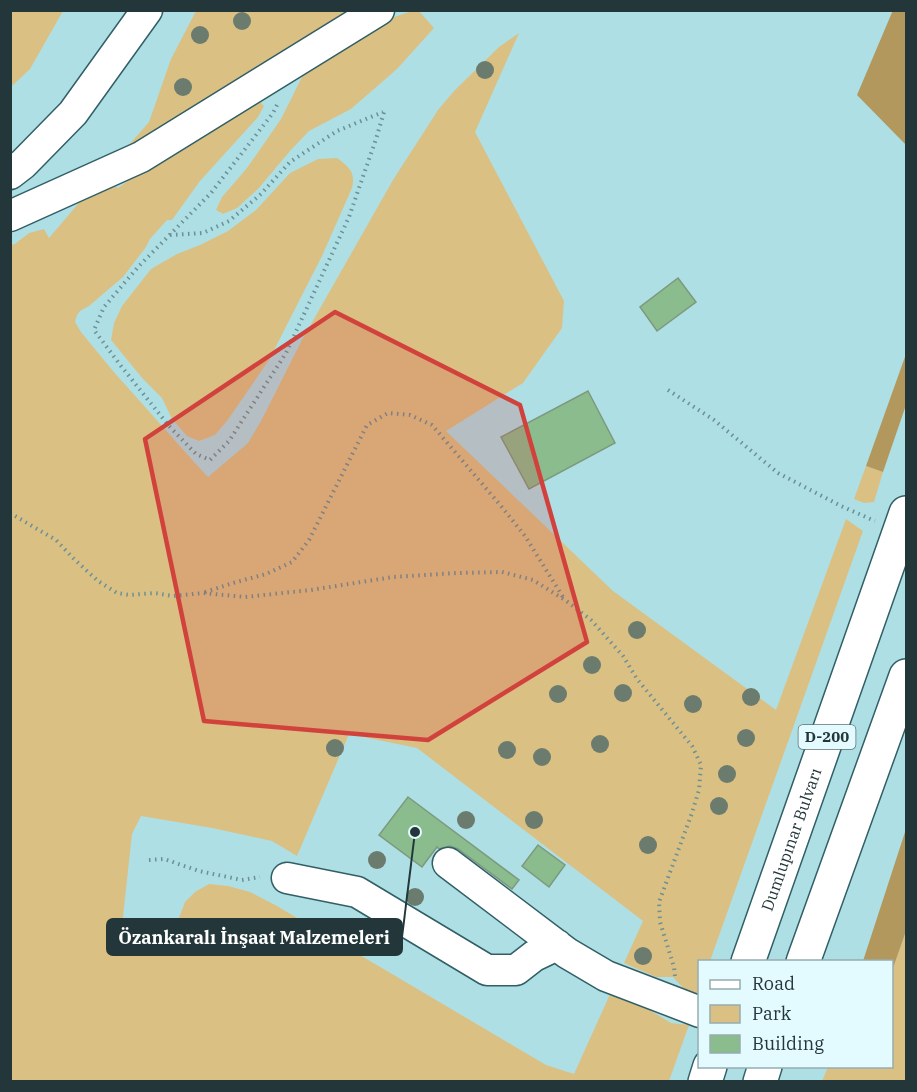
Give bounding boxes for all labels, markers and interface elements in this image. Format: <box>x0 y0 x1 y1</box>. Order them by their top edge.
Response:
road number: D-200 <box>798 725 856 749</box>
street label: Dumlupınar Bulvarı <box>757 765 826 914</box>
callout: Özankaralı İnşaat Malzemeleri <box>107 919 402 955</box>
text: Özankaralı İnşaat Malzemeleri <box>118 926 390 949</box>
legend <box>698 960 893 1068</box>
text: Road <box>752 972 795 995</box>
text: Park <box>752 1002 792 1025</box>
text: Building <box>752 1032 824 1055</box>

